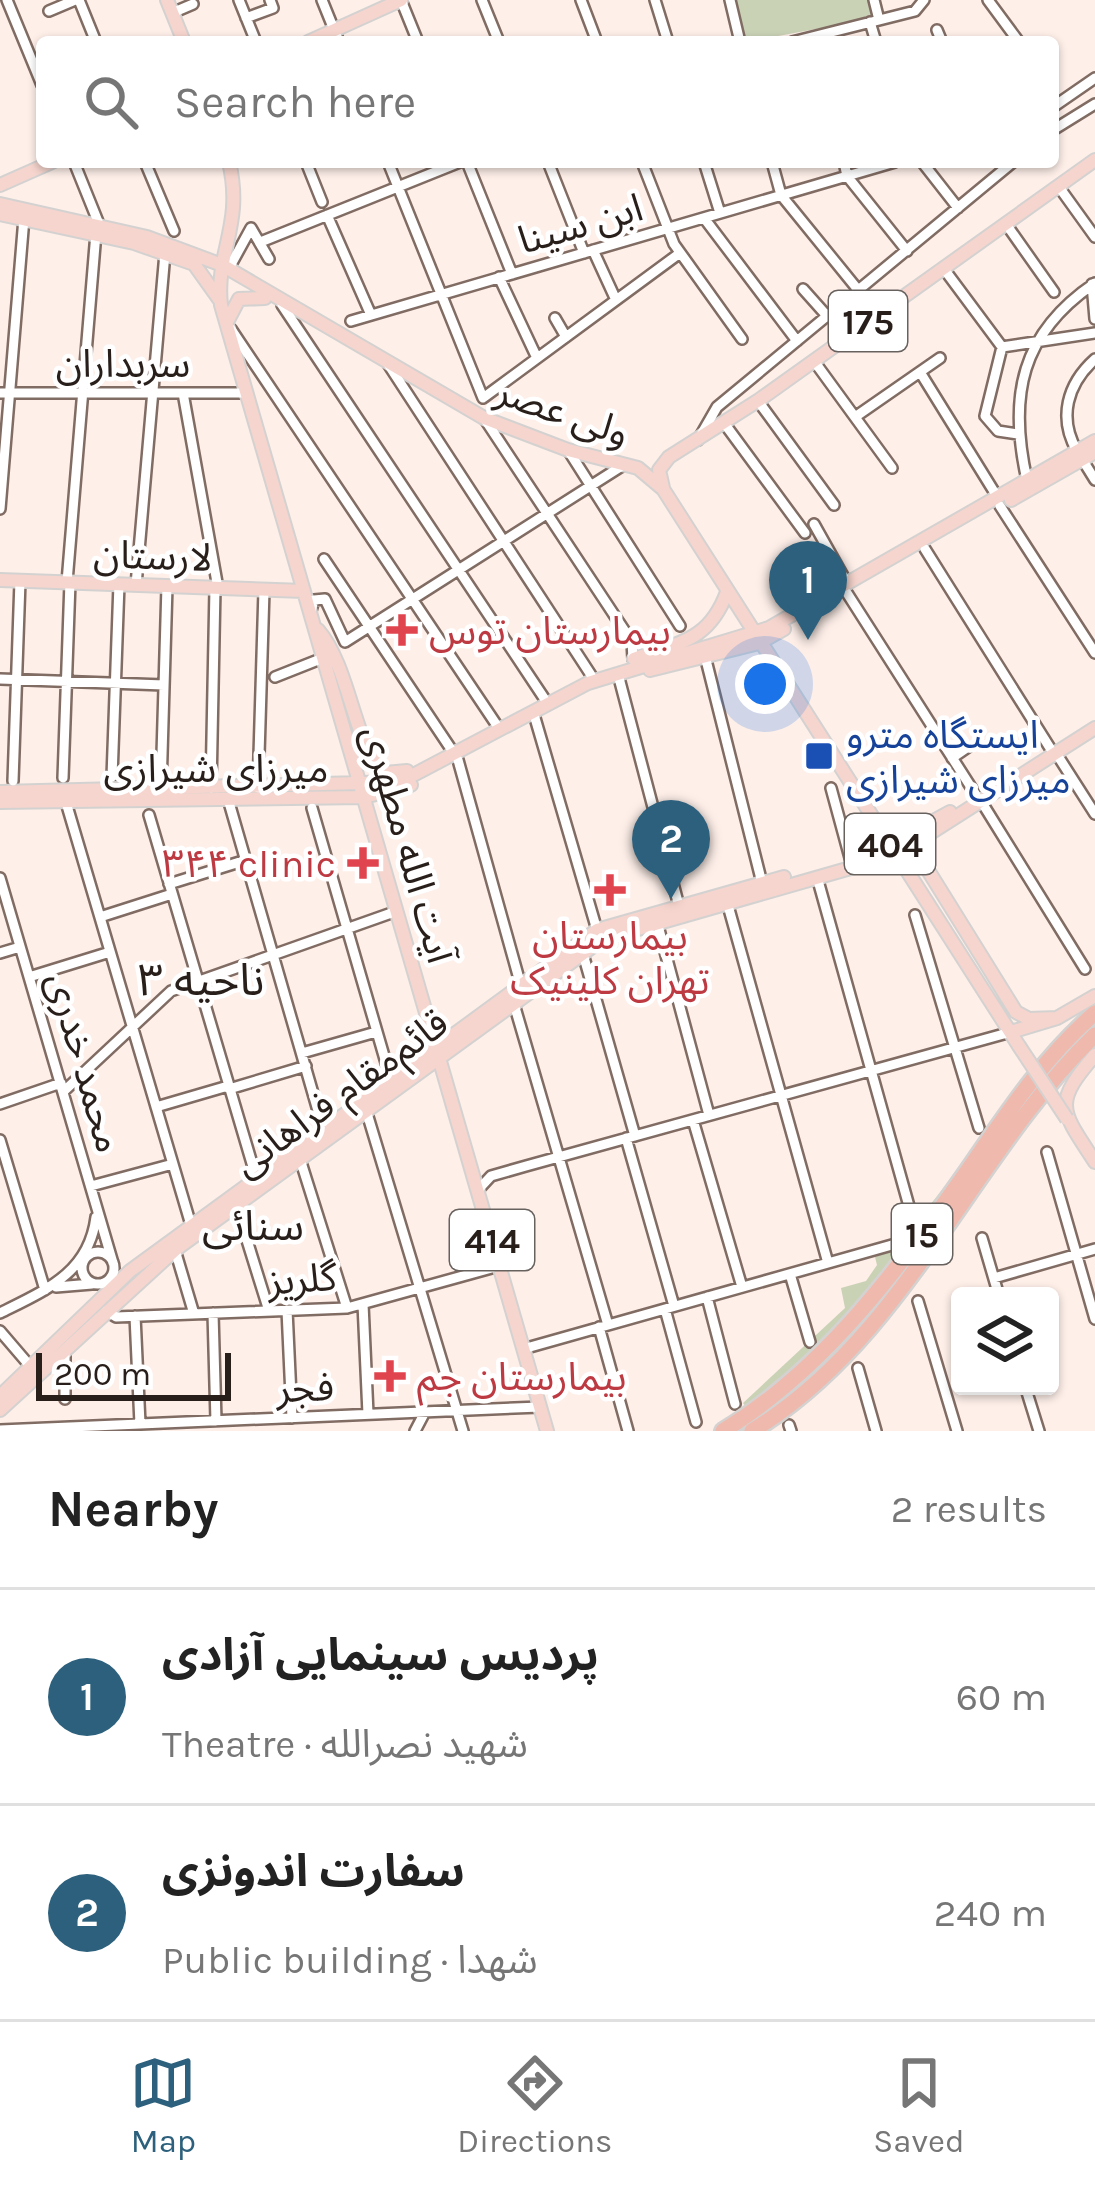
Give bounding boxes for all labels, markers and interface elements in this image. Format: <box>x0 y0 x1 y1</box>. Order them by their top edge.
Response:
search box <box>36 36 1059 168</box>
icon: search <box>78 69 144 135</box>
text: Search here <box>174 76 416 128</box>
street label: ابن سینا <box>513 184 648 264</box>
road number: 175 <box>829 291 907 351</box>
street label: سربداران <box>56 341 190 387</box>
street label: ولی عصر <box>489 367 635 456</box>
street label: لارستان <box>93 531 213 581</box>
pin: 1 <box>769 541 847 640</box>
place label: بیمارستان توس <box>429 608 671 654</box>
marker: بیمارستان توس <box>386 614 418 646</box>
your location <box>735 654 795 714</box>
place label: ایستگاه مترو میرزای شیرازی <box>846 712 1071 803</box>
street label: آیت الله مطهری <box>352 720 464 970</box>
marker: ایستگاه مترو میرزای شیرازی <box>803 740 835 772</box>
street label: میرزای شیرازی <box>104 746 328 792</box>
pin: 2 <box>632 800 710 899</box>
road number: 404 <box>845 814 935 874</box>
place label: ۳۴۴ clinic <box>162 841 336 887</box>
marker: ۳۴۴ clinic <box>347 847 379 879</box>
marker: بیمارستان تهران کلینیک <box>594 874 626 906</box>
place label: بیمارستان تهران کلینیک <box>510 913 710 1004</box>
district label: ناحیه ۳ <box>138 954 264 1006</box>
street label: محمد خدری <box>37 967 133 1158</box>
street label: قائم‌مقام فراهانی <box>224 999 461 1191</box>
district label: سنائی <box>202 1201 304 1251</box>
road number: 15 <box>892 1204 952 1264</box>
road number: 414 <box>450 1210 534 1270</box>
street label: گلریز <box>265 1254 339 1304</box>
map controls <box>951 1287 1059 1395</box>
button: layers <box>951 1287 1059 1395</box>
scale bar <box>36 1347 231 1400</box>
place label: بیمارستان جم <box>417 1354 626 1406</box>
text: 200 m <box>54 1355 151 1393</box>
marker: بیمارستان جم <box>374 1360 406 1392</box>
street label: فجر <box>274 1364 335 1412</box>
text: Nearby <box>48 1479 218 1539</box>
text: 2 results <box>891 1486 1047 1532</box>
text: پردیس سینمایی آزادی <box>162 1629 599 1681</box>
text: 1 <box>80 1674 94 1720</box>
text: 60 m <box>956 1674 1047 1720</box>
text: Theatre · شهید نصرالله <box>162 1721 528 1767</box>
text: سفارت اندونزی <box>162 1845 465 1897</box>
text: 2 <box>75 1890 99 1936</box>
text: 240 m <box>934 1890 1047 1936</box>
text: Public building · شهدا <box>162 1937 538 1983</box>
tab: Map <box>130 2050 196 2160</box>
tab: Directions <box>457 2050 612 2160</box>
tab: Saved <box>873 2050 965 2160</box>

